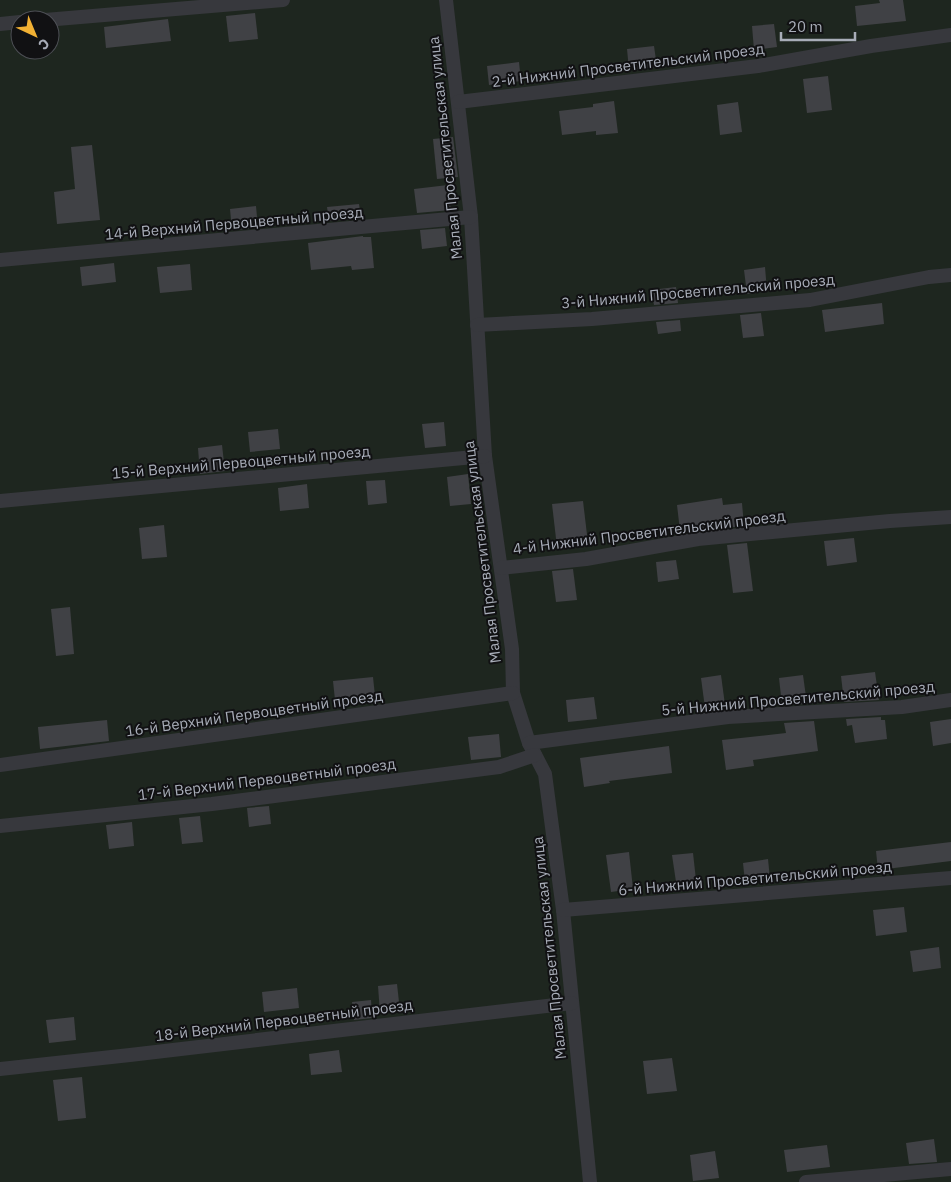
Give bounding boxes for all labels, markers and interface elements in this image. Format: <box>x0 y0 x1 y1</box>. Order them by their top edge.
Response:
north arrow <box>10 10 60 60</box>
scale bar <box>781 10 855 42</box>
text: 20 m <box>788 17 823 36</box>
text: С <box>34 35 54 54</box>
street label: Малая Просветительская улица <box>424 36 466 260</box>
street label: 2-й Нижний Просветительский проезд <box>491 39 765 91</box>
street label: 14-й Верхний Первоцветный проезд <box>104 202 364 244</box>
street label: 3-й Нижний Просветительский проезд <box>560 270 836 312</box>
street label: Малая Просветительская улица <box>459 440 505 664</box>
street label: 15-й Верхний Первоцветный проезд <box>111 441 371 483</box>
street label: 4-й Нижний Просветительский проезд <box>512 506 786 558</box>
street label: 5-й Нижний Просветительский проезд <box>660 677 936 719</box>
street label: 16-й Верхний Первоцветный проезд <box>124 686 384 740</box>
street label: 17-й Верхний Первоцветный проезд <box>137 754 397 804</box>
street label: Малая Просветительская улица <box>528 836 570 1060</box>
street label: 6-й Нижний Просветительский проезд <box>617 857 893 899</box>
street label: 18-й Верхний Первоцветный проезд <box>154 995 414 1045</box>

